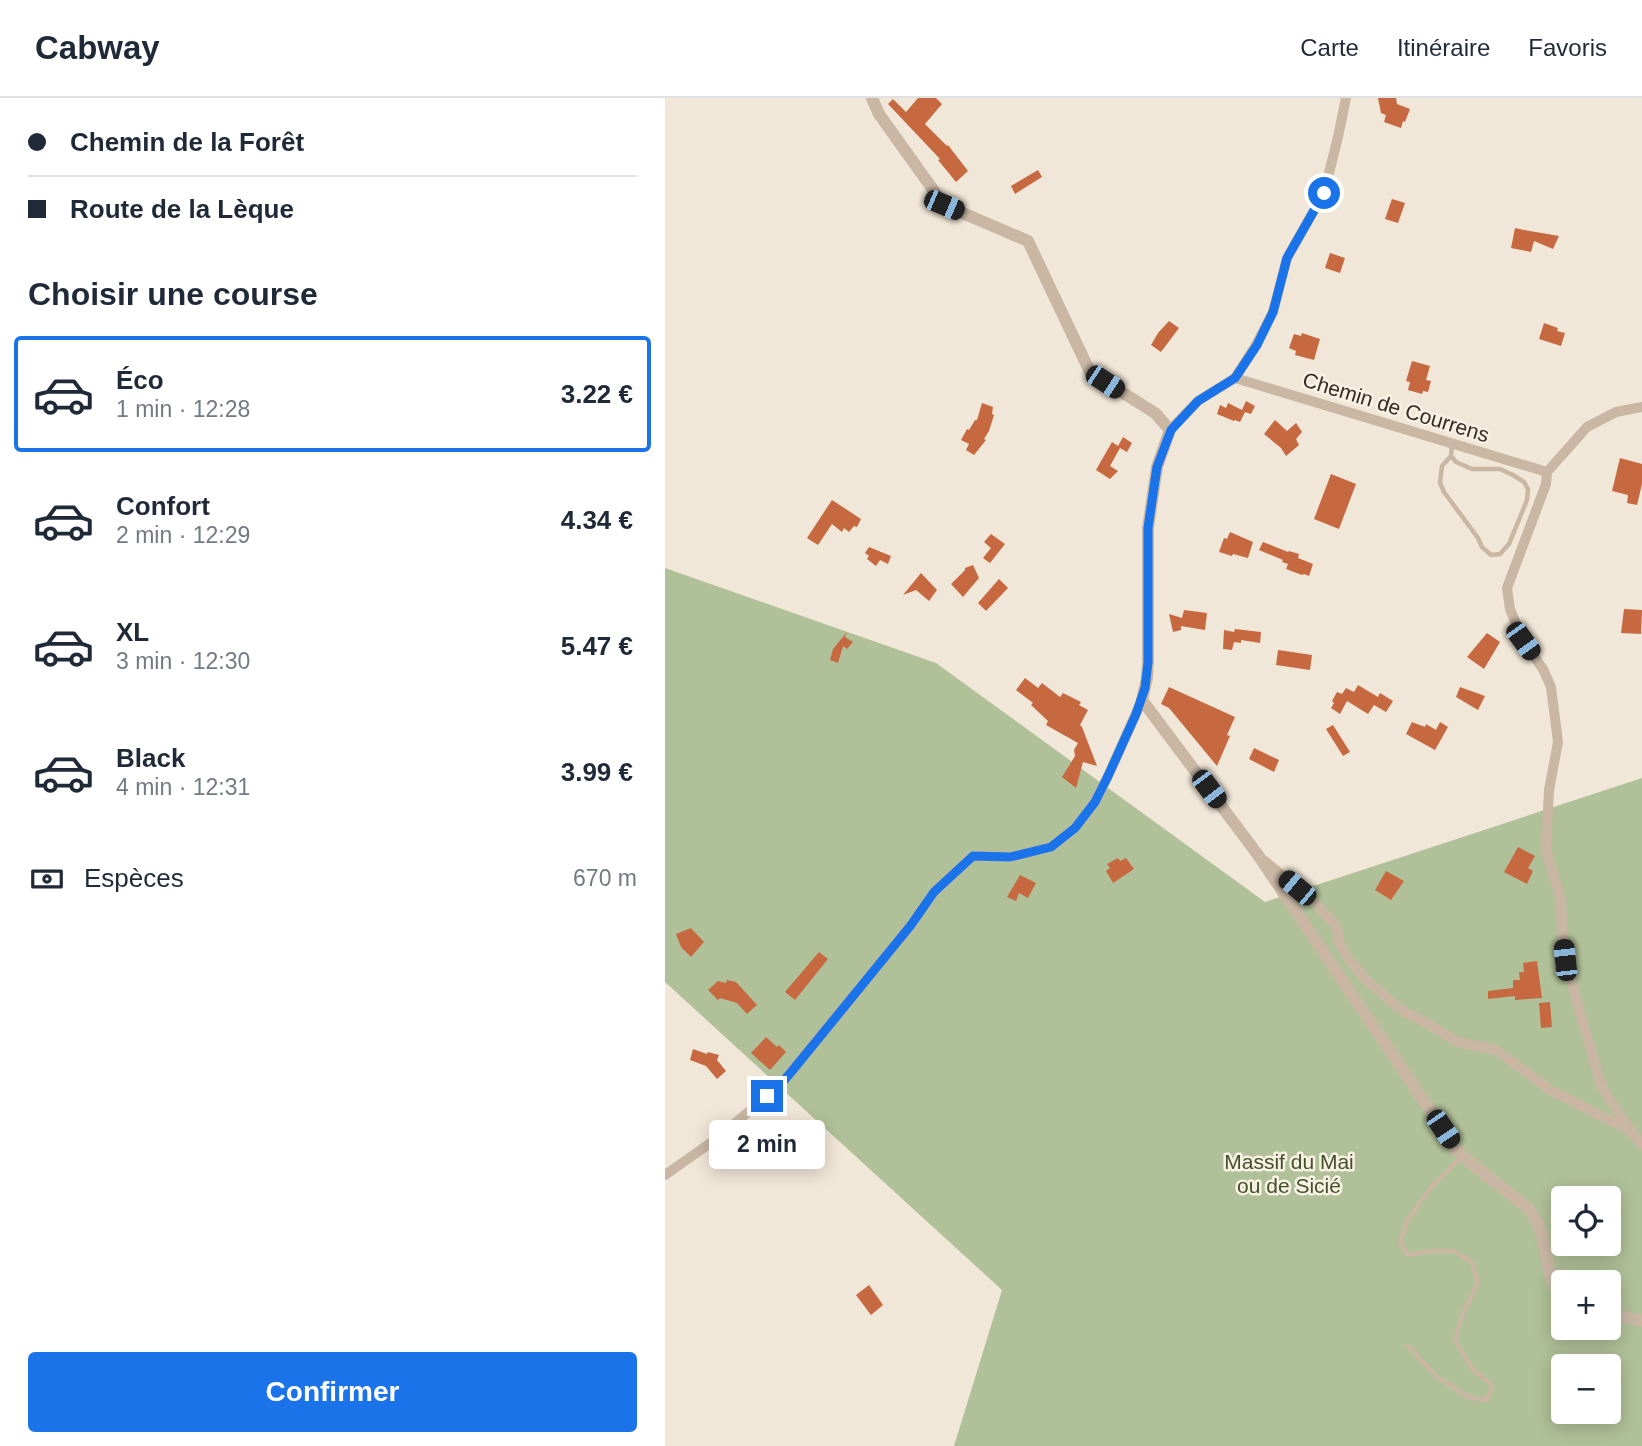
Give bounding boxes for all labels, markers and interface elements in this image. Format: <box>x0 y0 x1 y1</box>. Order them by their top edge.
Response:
text: Cabway <box>35 29 160 66</box>
text: Carte <box>1300 34 1359 61</box>
text: Itinéraire <box>1397 34 1490 61</box>
text: Favoris <box>1528 34 1607 61</box>
text: Chemin de la Forêt <box>70 127 304 157</box>
route start <box>1308 177 1340 209</box>
car <box>921 187 968 223</box>
text: Route de la Lèque <box>70 194 294 224</box>
text: Choisir une course <box>28 276 318 312</box>
car <box>1082 362 1129 402</box>
icon: car <box>32 363 95 426</box>
text: Éco <box>116 365 164 395</box>
street label: Chemin de Courrens <box>1300 368 1492 446</box>
text: 3.22 € <box>561 379 633 409</box>
text: 1 min · 12:28 <box>116 396 250 422</box>
icon: car <box>32 489 95 552</box>
text: Confort <box>116 491 210 521</box>
text: 4.34 € <box>561 505 633 535</box>
text: 2 min · 12:29 <box>116 522 250 548</box>
icon: car <box>32 615 95 678</box>
text: XL <box>116 617 149 647</box>
car <box>1503 618 1544 664</box>
text: 5.47 € <box>561 631 633 661</box>
text: 3 min · 12:30 <box>116 648 250 674</box>
icon: car <box>32 741 95 804</box>
text: Black <box>116 743 185 773</box>
text: 3.99 € <box>561 757 633 787</box>
car <box>1188 766 1231 812</box>
text: 4 min · 12:31 <box>116 774 250 800</box>
icon: cash <box>28 860 66 898</box>
text: Espèces <box>84 863 184 893</box>
text: 670 m <box>573 865 637 891</box>
car <box>1275 866 1320 910</box>
car <box>1553 938 1578 982</box>
route end <box>751 1080 783 1112</box>
car <box>1423 1106 1464 1152</box>
callout: 2 min <box>709 1121 825 1170</box>
text: 2 min <box>737 1131 797 1157</box>
park label: Massif du Mai ou de Sicié <box>1224 1150 1354 1197</box>
map controls <box>1551 1186 1621 1424</box>
button: locate <box>1551 1186 1621 1256</box>
button: + <box>1551 1270 1621 1340</box>
button: Confirmer <box>28 1352 637 1432</box>
button: − <box>1551 1354 1621 1424</box>

